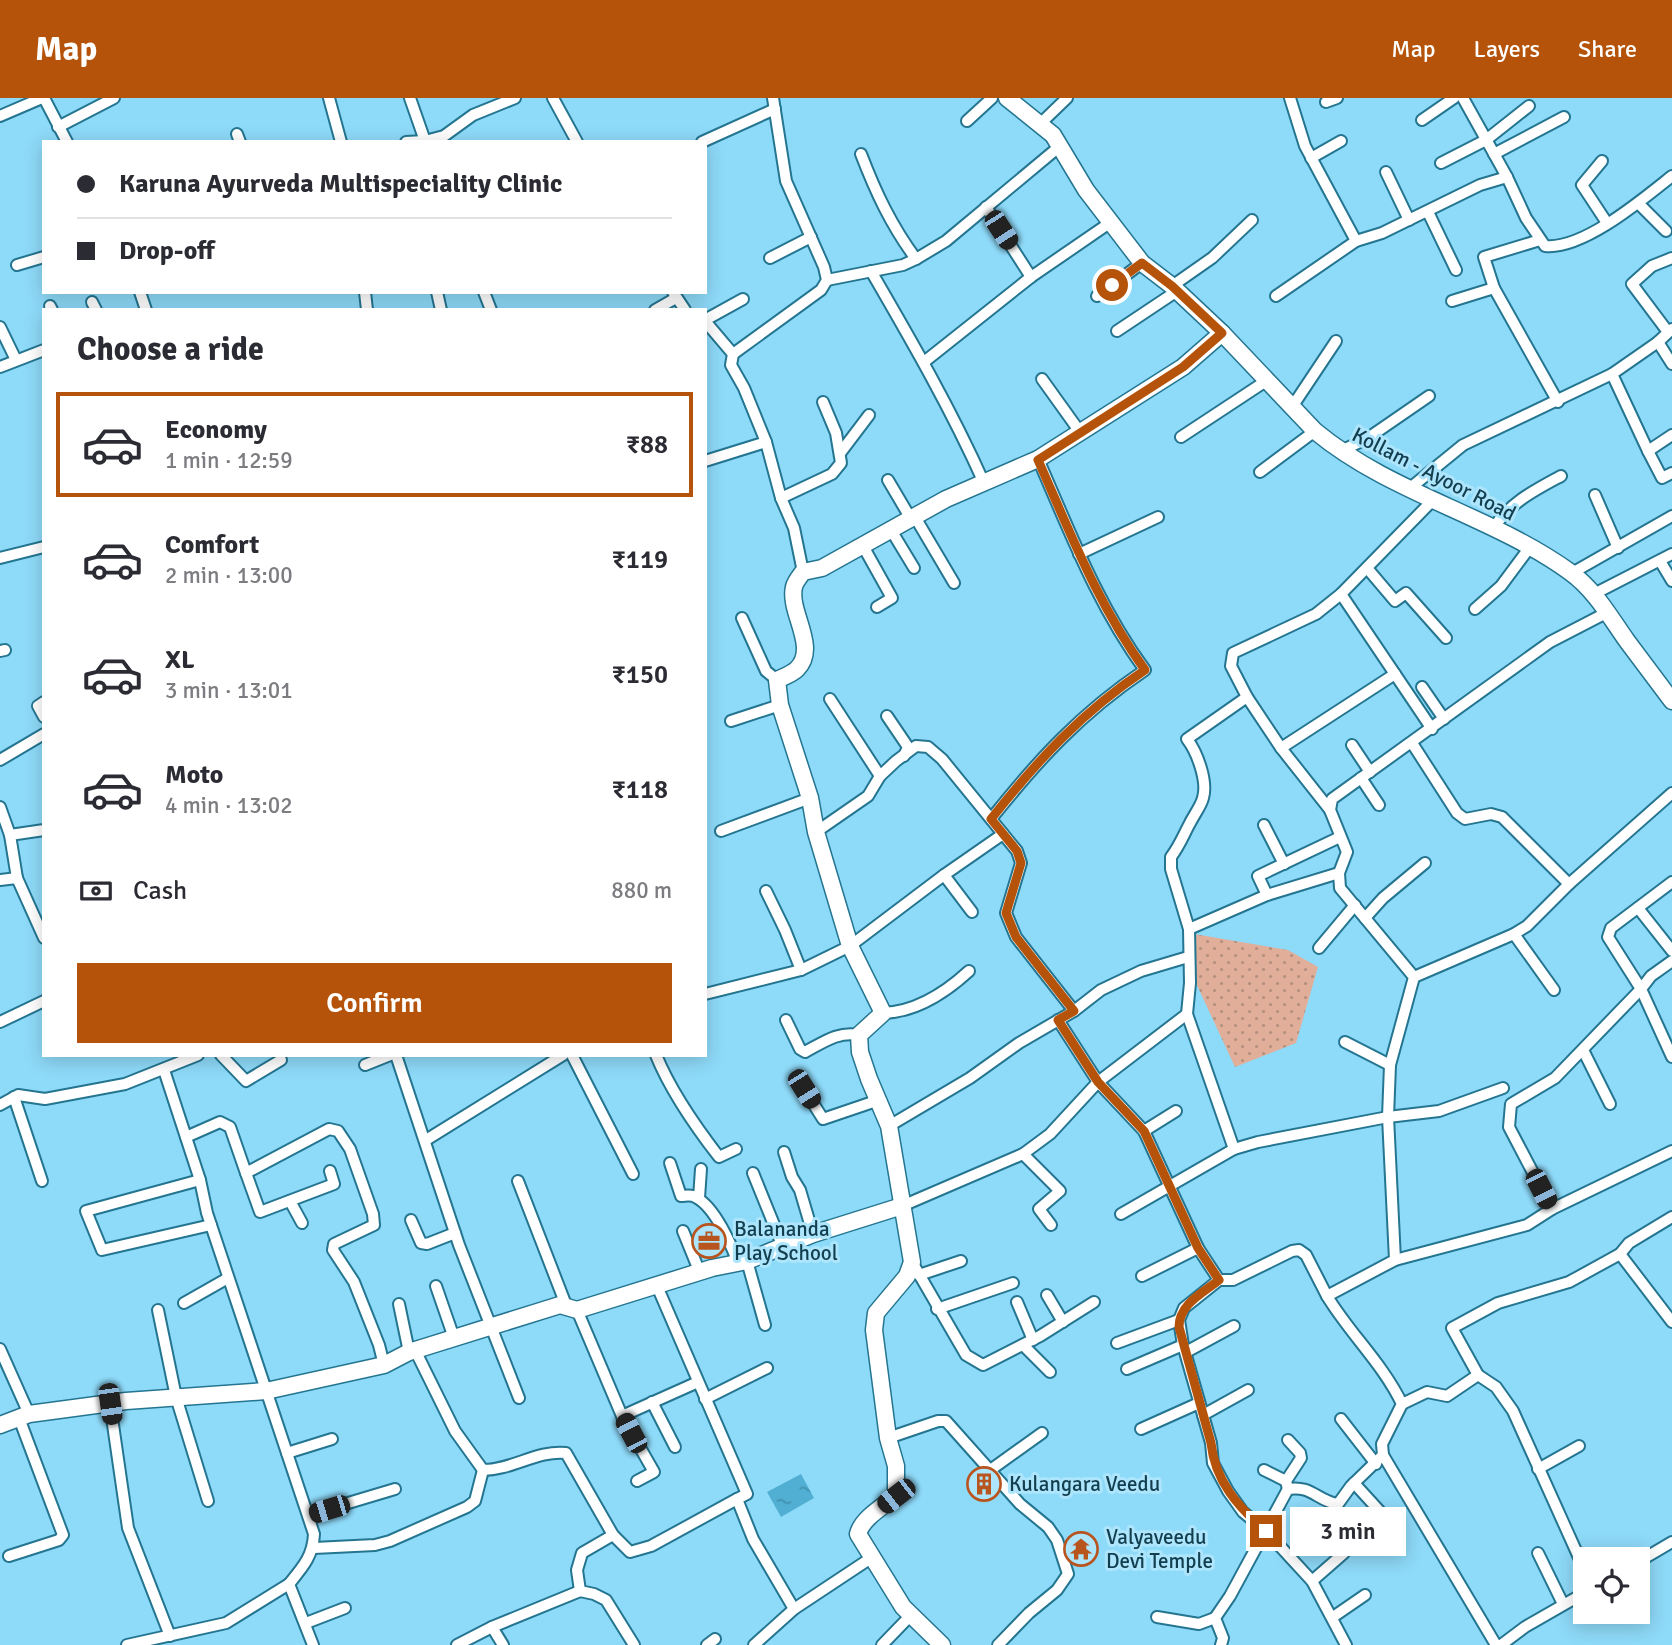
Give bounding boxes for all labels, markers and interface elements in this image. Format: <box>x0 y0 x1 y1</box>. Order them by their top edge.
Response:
text: Map <box>35 29 97 70</box>
text: Map <box>1391 34 1436 64</box>
text: Layers <box>1474 34 1540 64</box>
text: Share <box>1578 34 1637 64</box>
text: Karuna Ayurveda Multispeciality Clinic <box>119 168 562 200</box>
car <box>981 207 1022 253</box>
text: Drop-off <box>119 235 215 267</box>
route start <box>1096 269 1128 301</box>
text: Choose a ride <box>77 330 264 369</box>
icon: car <box>81 413 144 476</box>
text: Economy <box>165 414 267 446</box>
street label: Kollam - Ayoor Road <box>1348 421 1520 527</box>
text: ₹88 <box>626 429 668 461</box>
text: 1 min · 12:59 <box>165 446 293 475</box>
icon: car <box>81 528 144 591</box>
text: Comfort <box>165 529 259 561</box>
text: ₹119 <box>612 544 668 576</box>
text: 2 min · 13:00 <box>165 561 293 590</box>
icon: car <box>81 643 144 706</box>
text: XL <box>165 644 195 676</box>
text: ₹150 <box>612 659 668 691</box>
text: 3 min · 13:01 <box>165 676 293 705</box>
icon: car <box>81 758 144 821</box>
text: Moto <box>165 759 223 791</box>
text: ₹118 <box>612 774 668 806</box>
text: 4 min · 13:02 <box>165 791 293 820</box>
icon: cash <box>77 872 115 910</box>
text: Cash <box>133 875 187 907</box>
text: 880 m <box>611 876 672 905</box>
button: Confirm <box>77 963 672 1043</box>
car <box>784 1066 825 1112</box>
car <box>1523 1166 1560 1212</box>
place label: Balananda Play School <box>734 1216 838 1266</box>
office icon: Balananda Play School <box>690 1222 728 1260</box>
car <box>97 1382 124 1426</box>
car <box>612 1410 651 1456</box>
building icon: Kulangara Veedu <box>965 1465 1003 1503</box>
place label: Kulangara Veedu <box>1009 1471 1160 1497</box>
car <box>873 1475 920 1517</box>
car <box>306 1493 353 1525</box>
callout: 3 min <box>1290 1506 1406 1556</box>
route end <box>1250 1515 1282 1547</box>
text: 3 min <box>1320 1517 1376 1546</box>
place label: Valyaveedu Devi Temple <box>1106 1524 1213 1574</box>
temple icon: Valyaveedu Devi Temple <box>1062 1530 1100 1568</box>
map controls <box>1573 1547 1650 1624</box>
button: locate <box>1573 1547 1650 1624</box>

